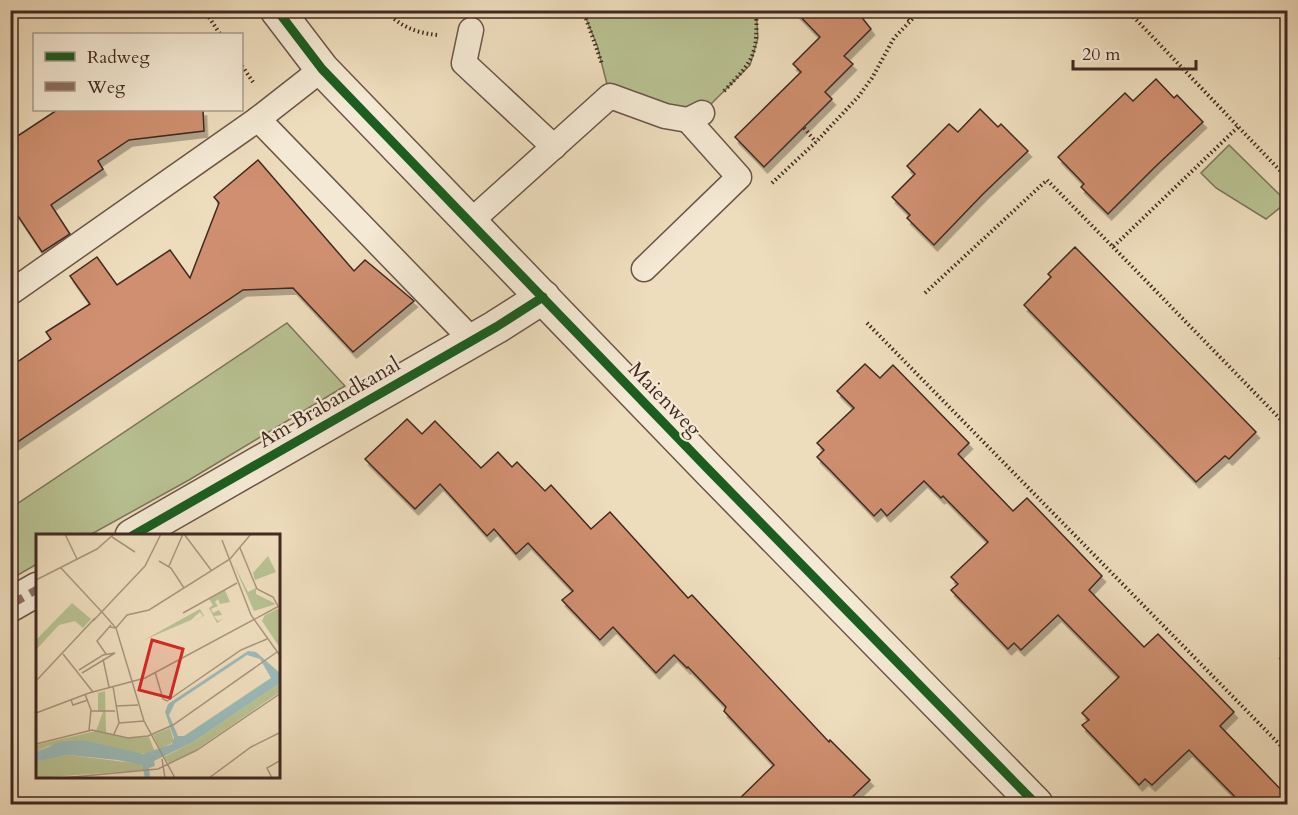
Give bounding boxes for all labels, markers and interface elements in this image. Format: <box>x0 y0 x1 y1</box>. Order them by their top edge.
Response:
legend <box>33 33 243 111</box>
scale bar <box>1073 33 1196 71</box>
text: 20 m <box>1082 42 1121 67</box>
text: Radweg <box>87 45 150 70</box>
text: Weg <box>86 75 126 100</box>
street label: Am Brabandkanal <box>253 350 406 455</box>
street label: Maienweg <box>621 355 708 444</box>
inset map <box>36 534 280 779</box>

